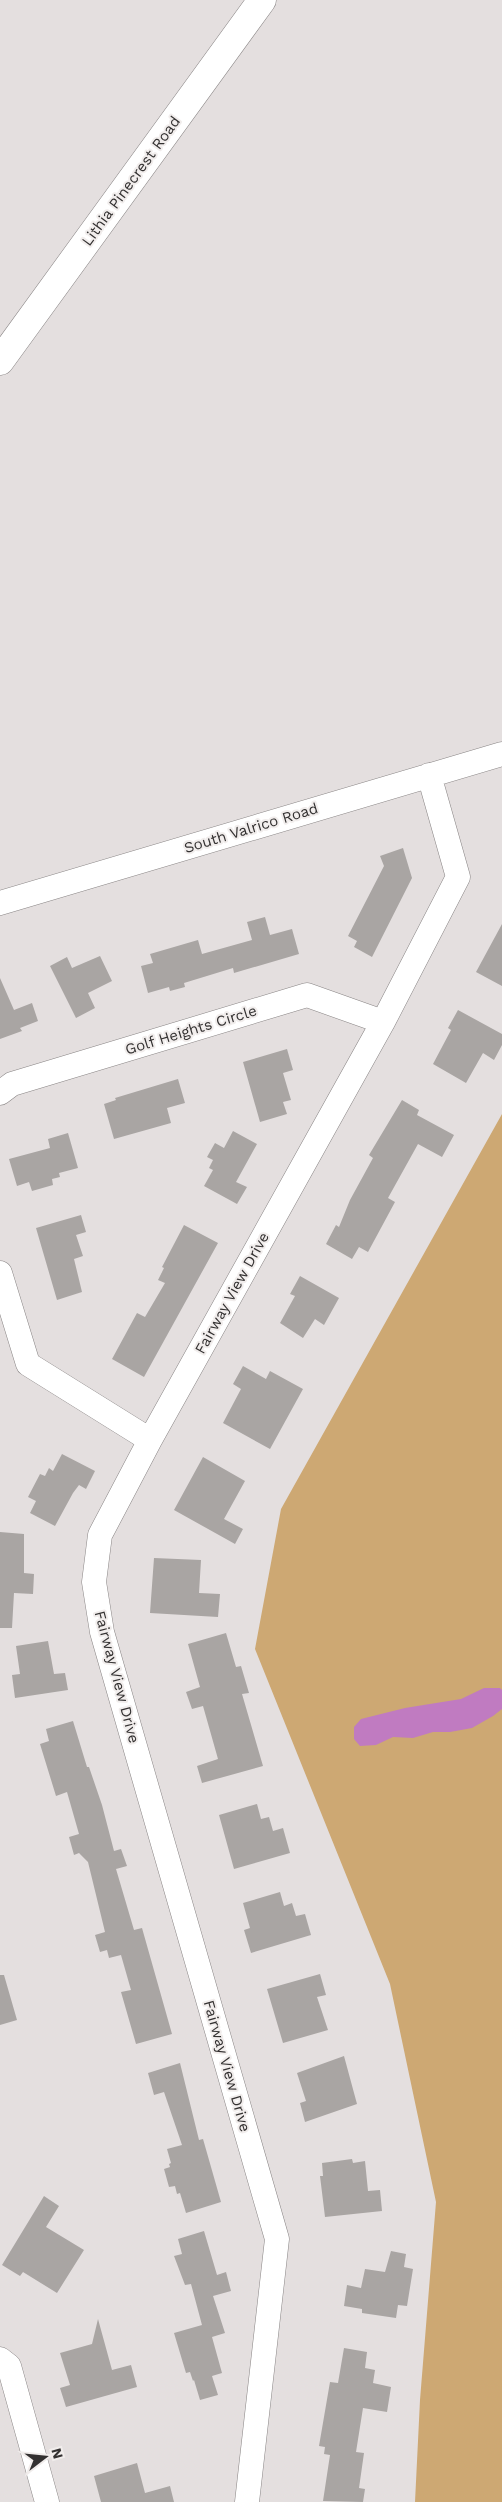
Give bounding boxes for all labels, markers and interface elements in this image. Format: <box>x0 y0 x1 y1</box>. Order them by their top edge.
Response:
street label: Lithia Pinecrest Road <box>78 113 184 249</box>
street label: South Valrico Road <box>182 799 320 857</box>
street label: Golf Heights Circle <box>123 1001 259 1059</box>
street label: Fairway View Drive <box>191 1229 273 1357</box>
street label: Fairway View Drive <box>91 1609 143 1745</box>
street label: Fairway View Drive <box>200 1998 254 2134</box>
north arrow <box>20 2432 70 2482</box>
text: N <box>48 2446 67 2461</box>

